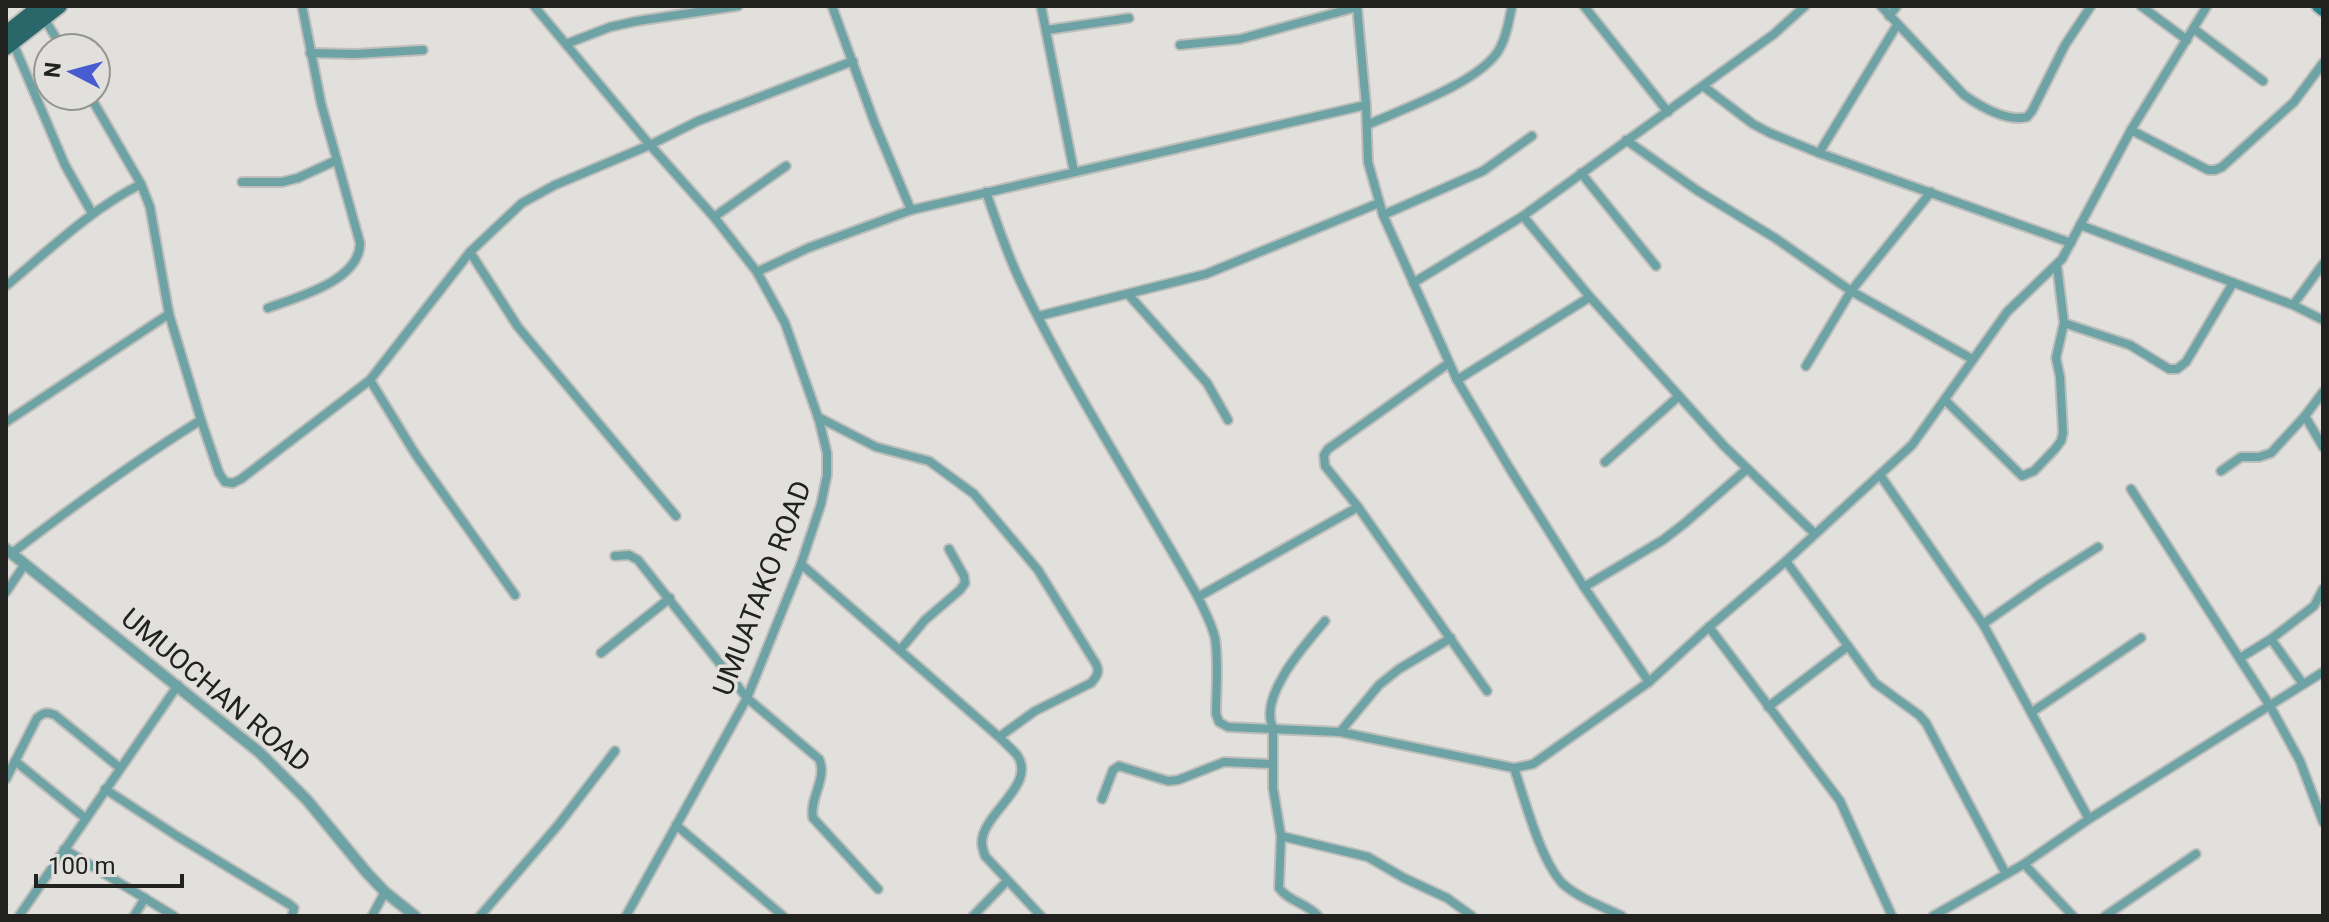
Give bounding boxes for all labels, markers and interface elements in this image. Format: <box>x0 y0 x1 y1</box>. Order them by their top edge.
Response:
north arrow <box>32 32 112 112</box>
text: N <box>39 61 66 79</box>
street label: UMUATAKO ROAD <box>706 476 818 700</box>
street label: UMUOCHAN ROAD <box>115 601 317 779</box>
scale bar <box>36 838 182 888</box>
text: 100 m <box>48 852 115 880</box>

